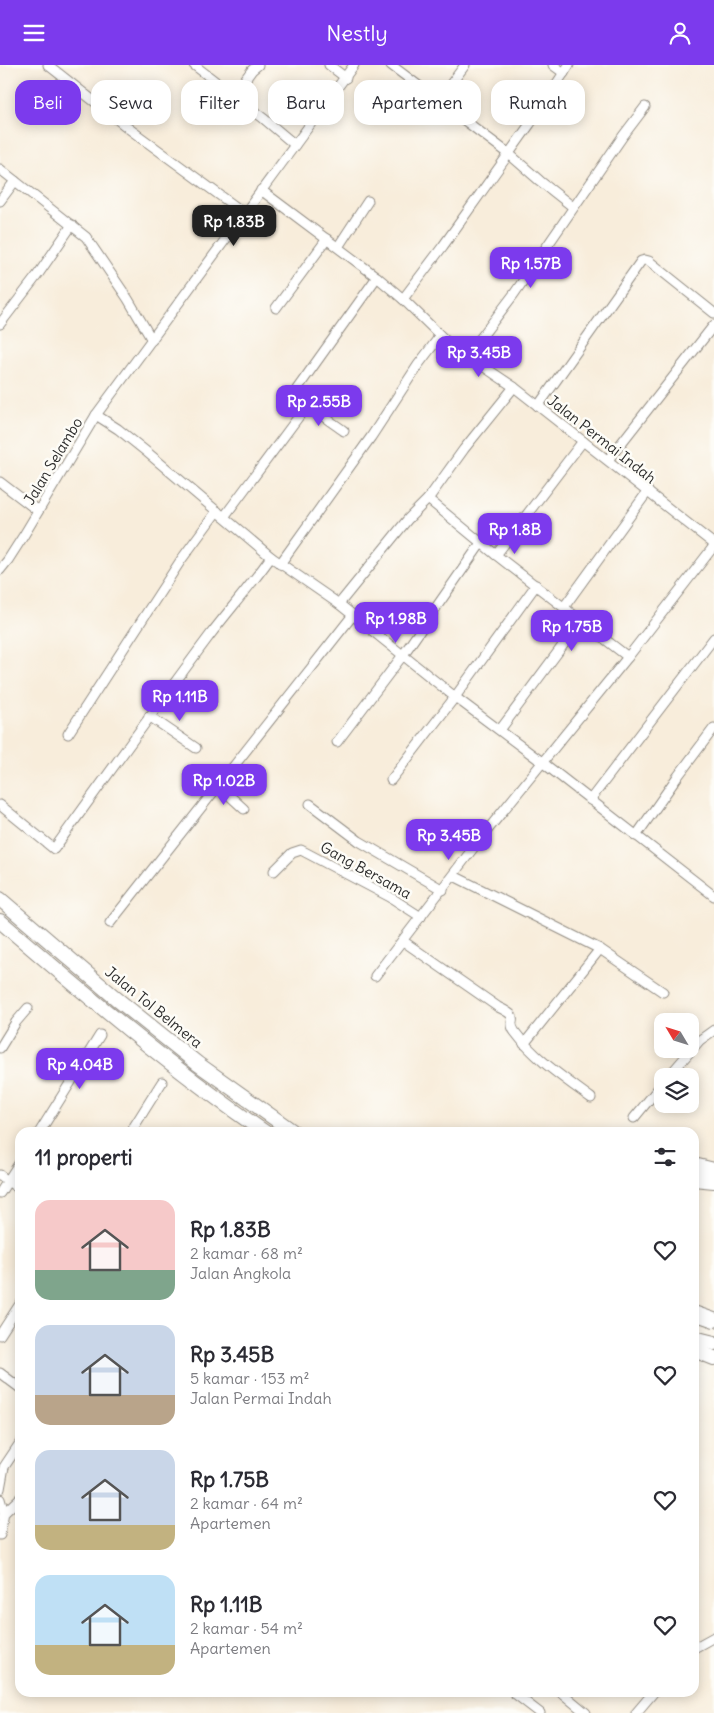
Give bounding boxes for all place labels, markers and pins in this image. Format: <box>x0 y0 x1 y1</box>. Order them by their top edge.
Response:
pin: Rp 1.83B <box>182 205 286 247</box>
pin: Rp 1.57B <box>479 247 583 289</box>
pin: Rp 3.45B <box>427 335 531 378</box>
pin: Rp 2.55B <box>267 385 371 427</box>
pin: Rp 1.8B <box>469 513 561 555</box>
pin: Rp 1.98B <box>344 601 448 644</box>
pin: Rp 1.75B <box>520 609 624 652</box>
pin: Rp 1.11B <box>128 679 232 722</box>
pin: Rp 1.02B <box>172 763 276 806</box>
pin: Rp 3.45B <box>397 819 501 861</box>
pin: Rp 4.04B <box>28 1047 132 1090</box>

